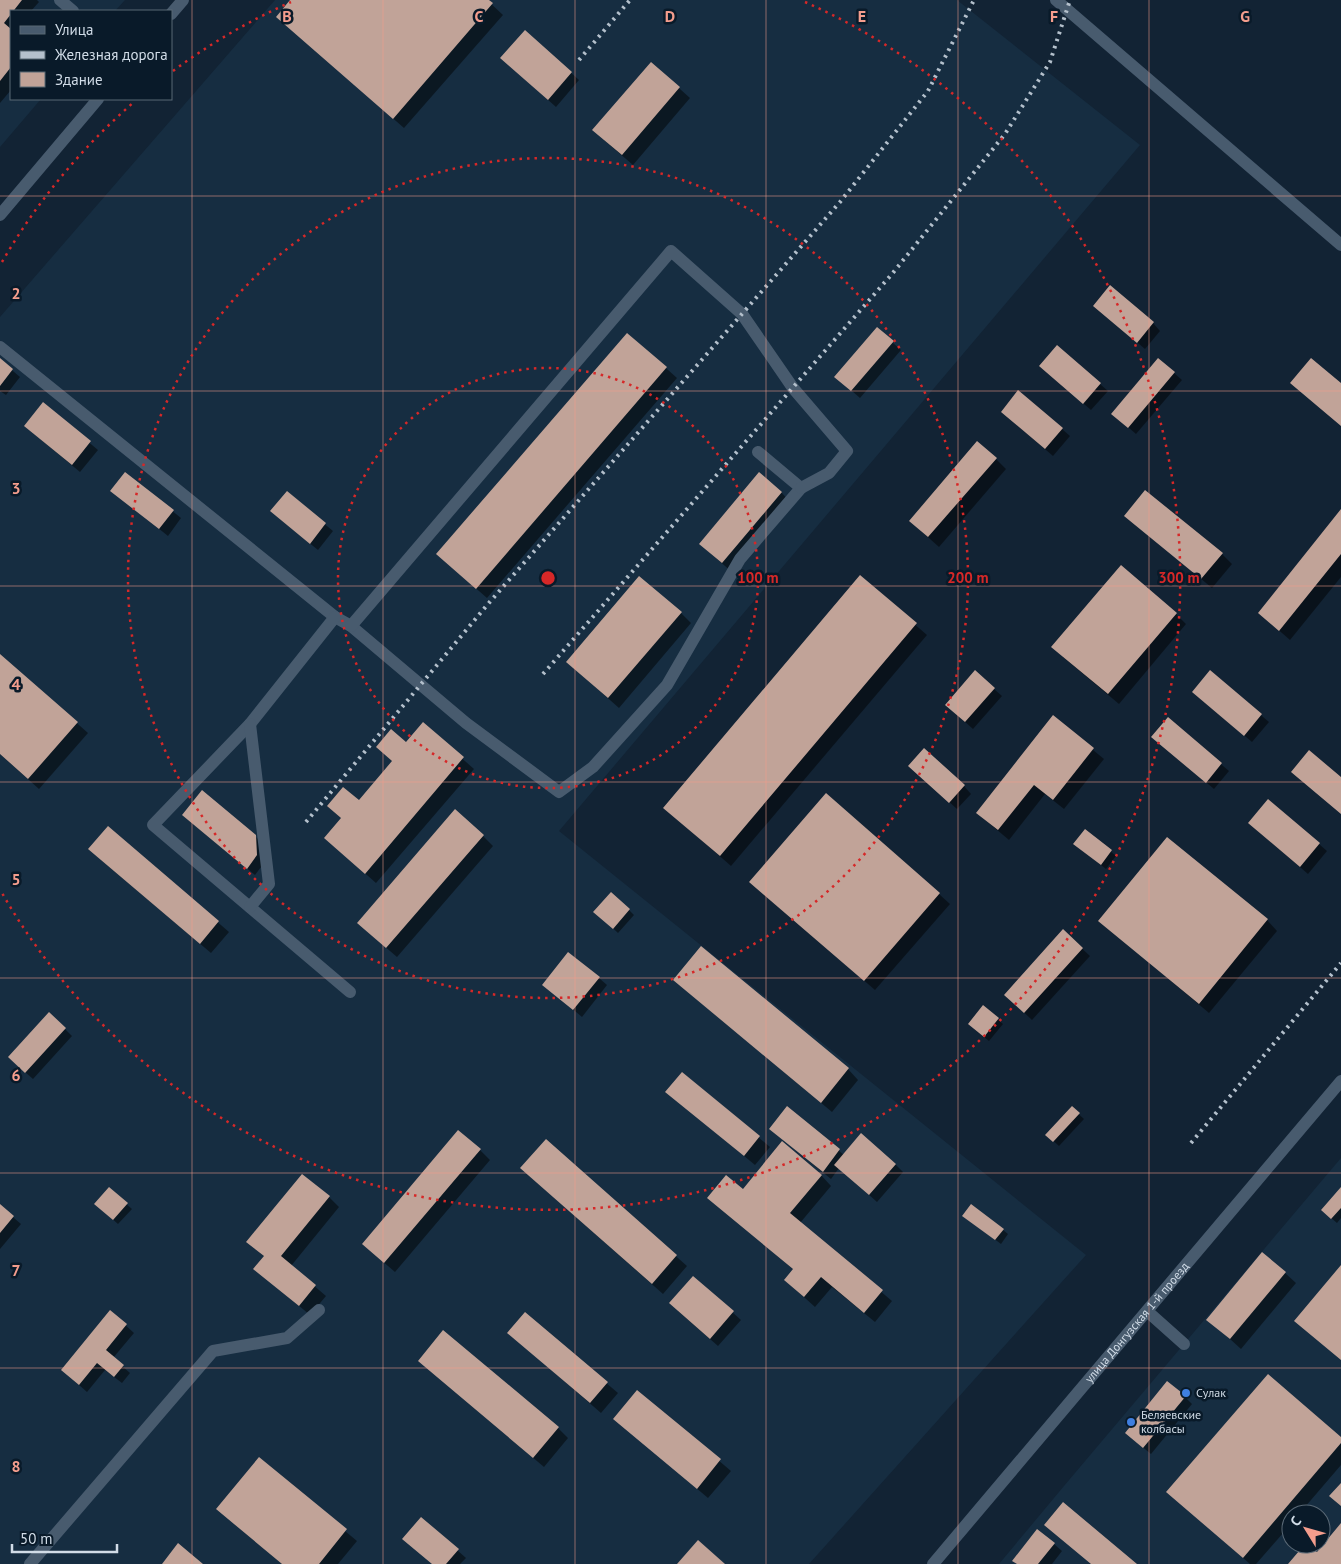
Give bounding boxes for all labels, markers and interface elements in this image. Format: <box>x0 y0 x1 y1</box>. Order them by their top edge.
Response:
text: B <box>282 6 292 26</box>
text: C <box>475 6 484 26</box>
text: D <box>665 6 675 26</box>
text: E <box>858 6 866 26</box>
text: F <box>1050 6 1058 26</box>
text: G <box>1240 6 1250 26</box>
legend <box>10 10 172 100</box>
text: Улица <box>55 20 93 39</box>
text: Железная дорога <box>54 45 168 64</box>
text: Здание <box>55 70 103 89</box>
text: 2 <box>11 283 21 303</box>
text: 3 <box>11 478 21 498</box>
text: 100 m <box>737 568 779 587</box>
text: 200 m <box>947 568 989 587</box>
text: 300 m <box>1158 568 1200 587</box>
centre of rings <box>539 569 557 587</box>
text: 4 <box>11 674 21 694</box>
text: 5 <box>11 869 21 889</box>
text: 6 <box>11 1065 21 1085</box>
street label: улица Донгузская 1-й проезд <box>1081 1258 1192 1386</box>
text: 7 <box>11 1260 21 1280</box>
place label: Сулак <box>1196 1385 1226 1400</box>
marker: Сулак <box>1180 1387 1192 1399</box>
place label: Беляевские колбасы <box>1141 1407 1201 1436</box>
marker: Беляевские колбасы <box>1125 1416 1137 1428</box>
text: 8 <box>11 1456 21 1476</box>
north arrow <box>1281 1504 1331 1554</box>
text: С <box>1286 1512 1305 1530</box>
scale bar <box>12 1522 118 1554</box>
text: 50 m <box>20 1529 53 1548</box>

